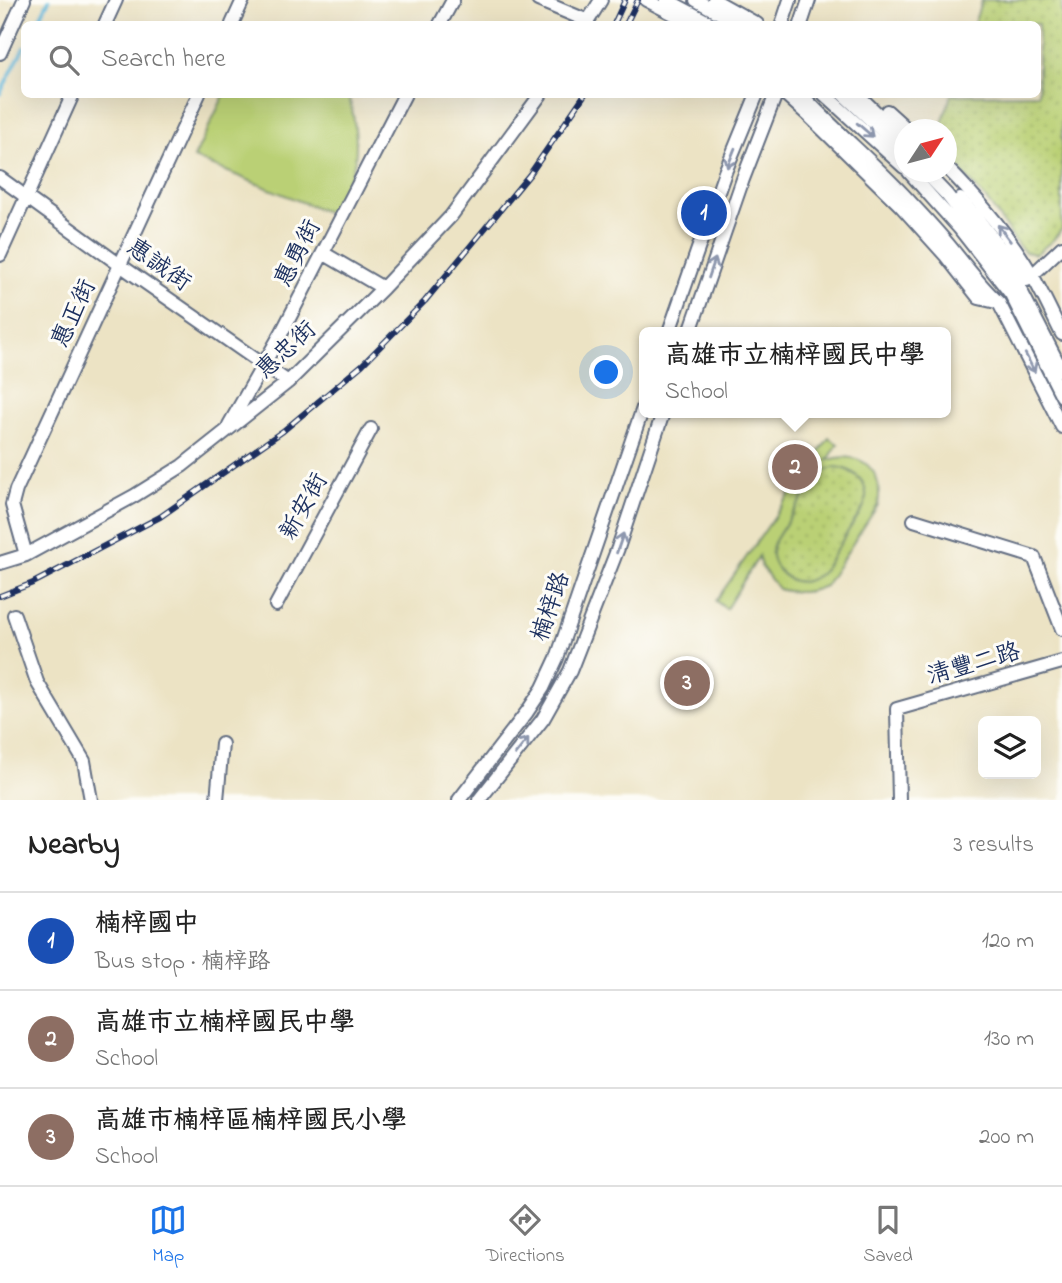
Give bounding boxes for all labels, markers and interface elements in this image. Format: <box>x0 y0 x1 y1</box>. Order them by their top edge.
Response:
search box <box>21 21 1041 98</box>
icon: search <box>45 41 83 79</box>
text: Search here <box>101 41 226 79</box>
north arrow <box>894 119 957 182</box>
one-way arrow <box>856 122 874 138</box>
one-way arrow <box>724 146 737 168</box>
pin: 1 <box>681 187 727 239</box>
street label: 惠勇街 <box>267 214 331 294</box>
one-way arrow <box>996 224 1011 242</box>
street label: 惠誠街 <box>118 231 198 301</box>
one-way arrow <box>707 257 719 279</box>
street label: 惠正街 <box>44 274 106 354</box>
street label: 惠忠街 <box>249 314 325 388</box>
popup <box>639 327 951 418</box>
text: 高雄市立楠梓國民中學 <box>665 338 925 376</box>
one-way arrow <box>1023 353 1037 373</box>
your location <box>589 355 623 389</box>
text: School <box>665 376 728 409</box>
pin: 2 <box>772 441 818 493</box>
street label: 新安街 <box>272 467 338 547</box>
one-way arrow <box>615 532 627 554</box>
street label: 楠梓路 <box>524 567 580 647</box>
street label: 清豐二路 <box>923 635 1025 695</box>
pin: 3 <box>664 657 710 709</box>
map controls <box>978 716 1041 779</box>
button: layers <box>978 716 1041 779</box>
one-way arrow <box>514 738 529 756</box>
text: Nearby <box>28 824 120 868</box>
text: 3 results <box>953 829 1034 862</box>
text: 楠梓國中 <box>95 906 199 944</box>
text: 1 <box>47 925 55 958</box>
text: 120 m <box>982 925 1034 958</box>
text: Bus stop · 楠梓路 <box>95 946 270 979</box>
text: 高雄市立楠梓國民中學 <box>95 1005 355 1043</box>
text: 2 <box>45 1023 57 1056</box>
text: 130 m <box>984 1023 1034 1056</box>
text: School <box>95 1043 158 1076</box>
text: 高雄市楠梓區楠梓國民小學 <box>95 1103 407 1141</box>
text: 3 <box>46 1121 56 1154</box>
text: 200 m <box>979 1121 1034 1154</box>
text: School <box>95 1141 158 1174</box>
tab: Map <box>149 1201 187 1270</box>
tab: Directions <box>486 1201 565 1270</box>
tab: Saved <box>863 1201 913 1270</box>

